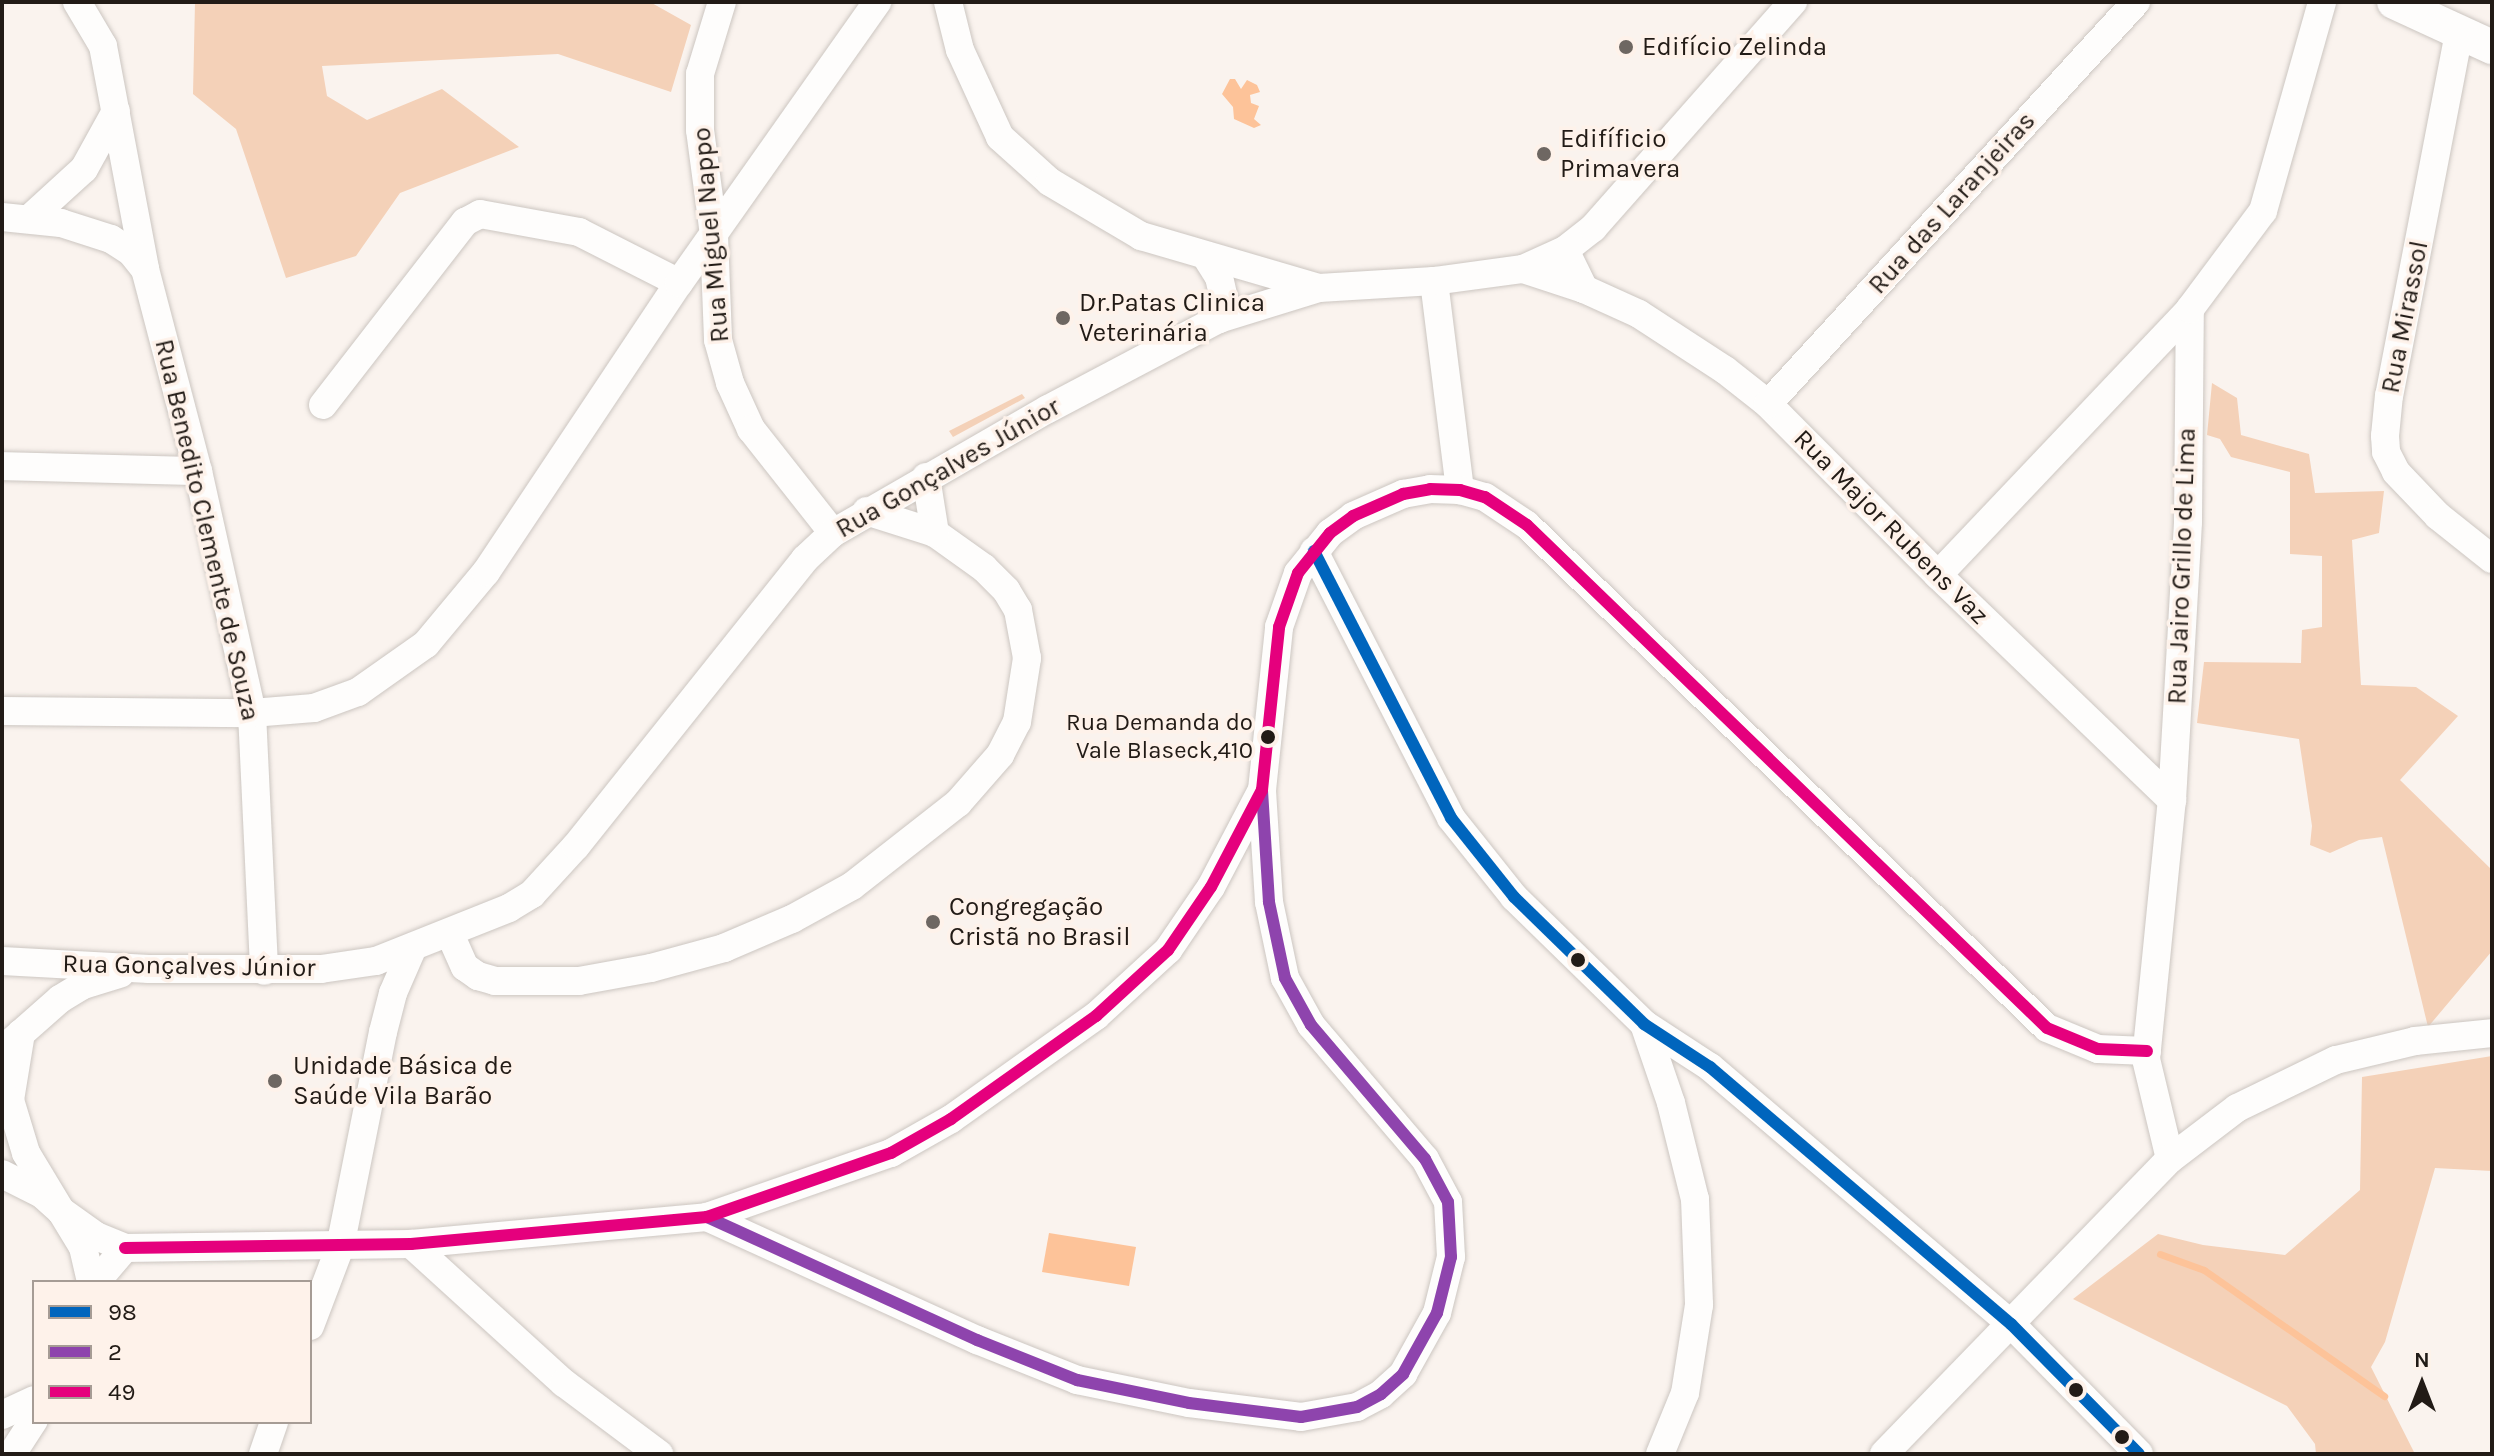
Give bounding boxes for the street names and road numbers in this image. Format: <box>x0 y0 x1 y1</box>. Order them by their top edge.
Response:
street label: Rua das Laranjeiras <box>1862 106 2042 300</box>
street label: Rua Miguel Nappo <box>686 126 736 344</box>
street label: Rua Mirassol <box>2375 238 2435 396</box>
street label: Rua Benedito Clemente de Souza <box>148 336 266 724</box>
street label: Rua Gonçalves Júnior <box>830 391 1066 545</box>
street label: Rua Major Rubens Vaz <box>1787 423 1995 631</box>
street label: Rua Jairo Grillo de Lima <box>2162 427 2202 705</box>
street label: Rua Gonçalves Júnior <box>62 948 316 984</box>

